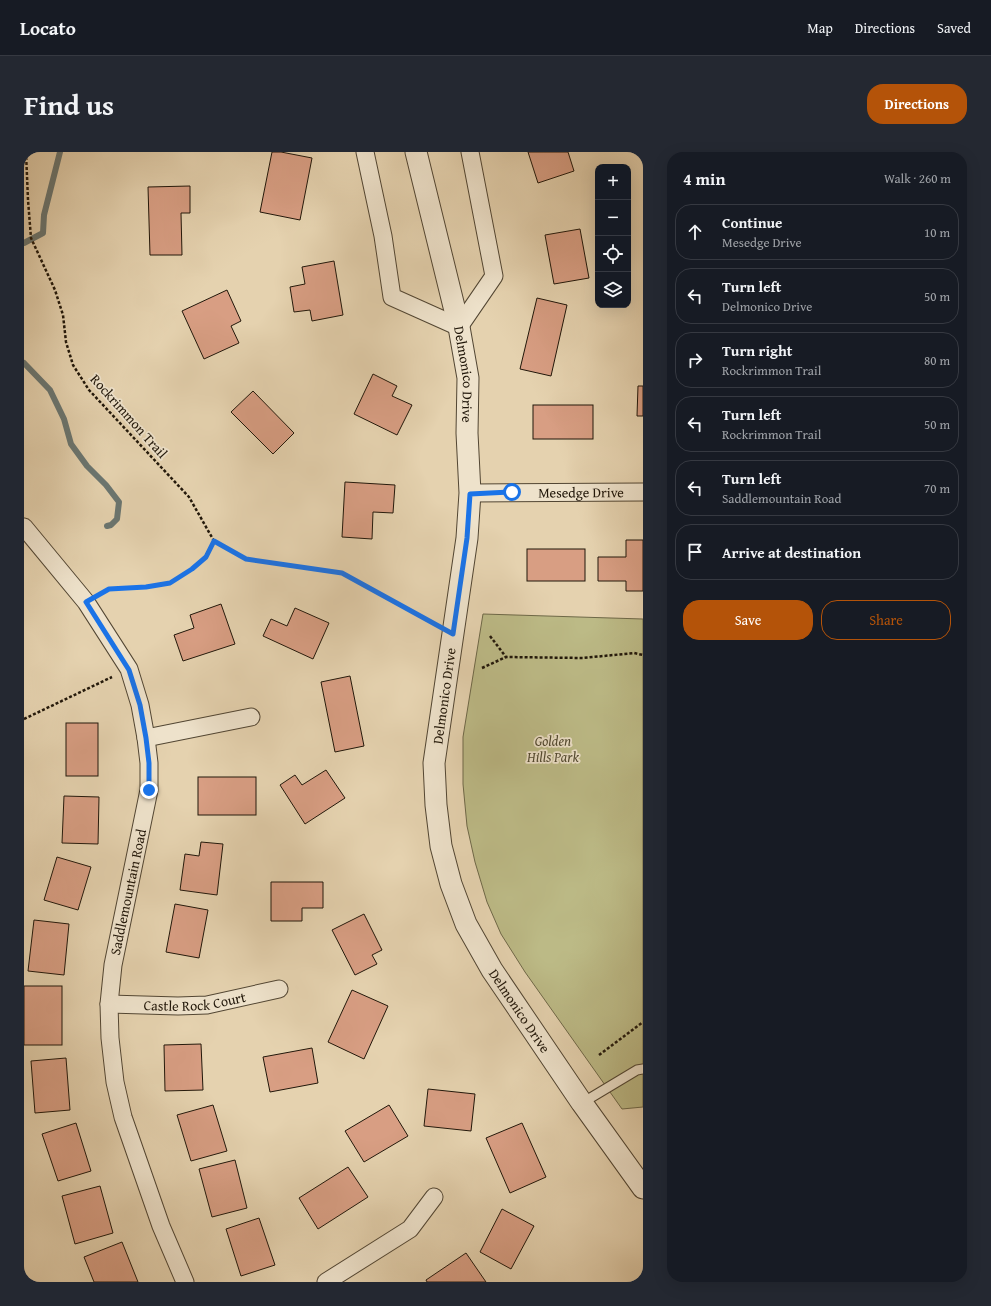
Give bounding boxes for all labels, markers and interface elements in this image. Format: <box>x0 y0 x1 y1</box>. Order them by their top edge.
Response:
text: Locato <box>20 14 76 42</box>
text: Map <box>807 18 833 38</box>
text: Directions <box>855 18 915 38</box>
text: Saved <box>937 18 971 38</box>
text: Find us <box>24 84 114 125</box>
button: Directions <box>867 84 967 124</box>
map controls <box>595 164 631 308</box>
button: + <box>595 164 631 200</box>
text: 4 min <box>683 166 725 191</box>
text: Walk · 260 m <box>884 169 951 188</box>
button: − <box>595 200 631 236</box>
text: Continue <box>722 212 783 233</box>
icon: ahead <box>684 221 706 243</box>
text: 10 m <box>924 223 950 242</box>
text: Mesedge Drive <box>722 233 802 252</box>
button: locate <box>595 236 631 272</box>
button: layers <box>595 272 631 308</box>
text: Turn left <box>722 276 781 297</box>
icon: left <box>684 285 706 307</box>
text: 50 m <box>924 287 950 306</box>
text: Delmonico Drive <box>722 297 812 316</box>
street label: Delmonico Drive <box>449 324 478 423</box>
text: Turn right <box>722 340 793 361</box>
icon: right <box>684 349 706 371</box>
text: 80 m <box>924 351 950 370</box>
text: Rockrimmon Trail <box>722 361 821 380</box>
street label: Rockrimmon Trail <box>86 370 172 462</box>
text: Turn left <box>722 404 781 425</box>
icon: left <box>684 413 706 435</box>
text: 50 m <box>924 415 950 434</box>
text: Rockrimmon Trail <box>722 425 821 444</box>
text: Turn left <box>722 468 781 489</box>
icon: left <box>684 477 706 499</box>
text: 70 m <box>924 479 950 498</box>
street label: Mesedge Drive <box>538 482 624 503</box>
route start <box>503 483 521 501</box>
text: Saddlemountain Road <box>722 489 841 508</box>
icon: arrive <box>684 541 706 563</box>
text: Arrive at destination <box>722 542 861 563</box>
button: Save <box>683 600 813 640</box>
button: Share <box>821 600 951 640</box>
street label: Delmonico Drive <box>427 646 461 746</box>
park label: Golden Hills Park <box>526 731 580 767</box>
route end <box>140 781 158 799</box>
street label: Saddlemountain Road <box>105 826 151 957</box>
street label: Delmonico Drive <box>484 965 555 1057</box>
street label: Castle Rock Court <box>143 987 248 1016</box>

